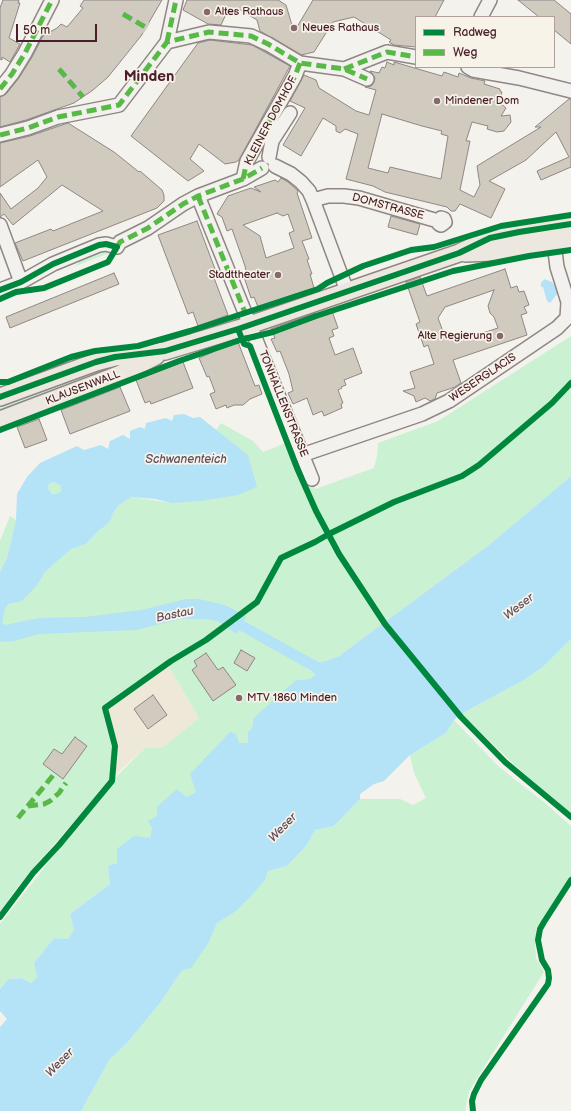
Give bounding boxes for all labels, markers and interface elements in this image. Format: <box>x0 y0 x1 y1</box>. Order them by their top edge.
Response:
place label: Altes Rathaus <box>215 5 283 19</box>
marker: Altes Rathaus <box>202 7 212 17</box>
scale bar <box>18 16 99 42</box>
legend <box>415 16 555 68</box>
place label: Neues Rathaus <box>302 21 379 35</box>
text: 50 m <box>23 23 50 38</box>
marker: Neues Rathaus <box>289 23 299 33</box>
text: Radweg <box>453 25 497 40</box>
text: Weg <box>453 45 477 60</box>
district label: Minden <box>124 68 174 86</box>
street label: KLEINER DOMHOF <box>242 74 300 168</box>
place label: Mindener Dom <box>445 94 519 108</box>
marker: Mindener Dom <box>432 96 442 106</box>
street label: DOMSTRASSE <box>351 191 425 223</box>
place label: Stadttheater <box>209 268 270 282</box>
marker: Stadttheater <box>273 270 283 280</box>
place label: Alte Regierung <box>418 329 492 343</box>
marker: Alte Regierung <box>495 331 505 341</box>
street label: TONHALLENSTRASSE <box>256 349 310 459</box>
street label: WESERGLACIS <box>447 351 519 405</box>
street label: KLAUSENWALL <box>44 368 122 408</box>
water label: Schwanenteich <box>145 453 227 467</box>
water label: Weser <box>501 591 537 623</box>
water label: Bastau <box>155 604 195 626</box>
place label: MTV 1860 Minden <box>247 691 337 705</box>
marker: MTV 1860 Minden <box>234 693 244 703</box>
water label: Weser <box>266 811 300 845</box>
water label: Weser <box>43 1046 77 1080</box>

